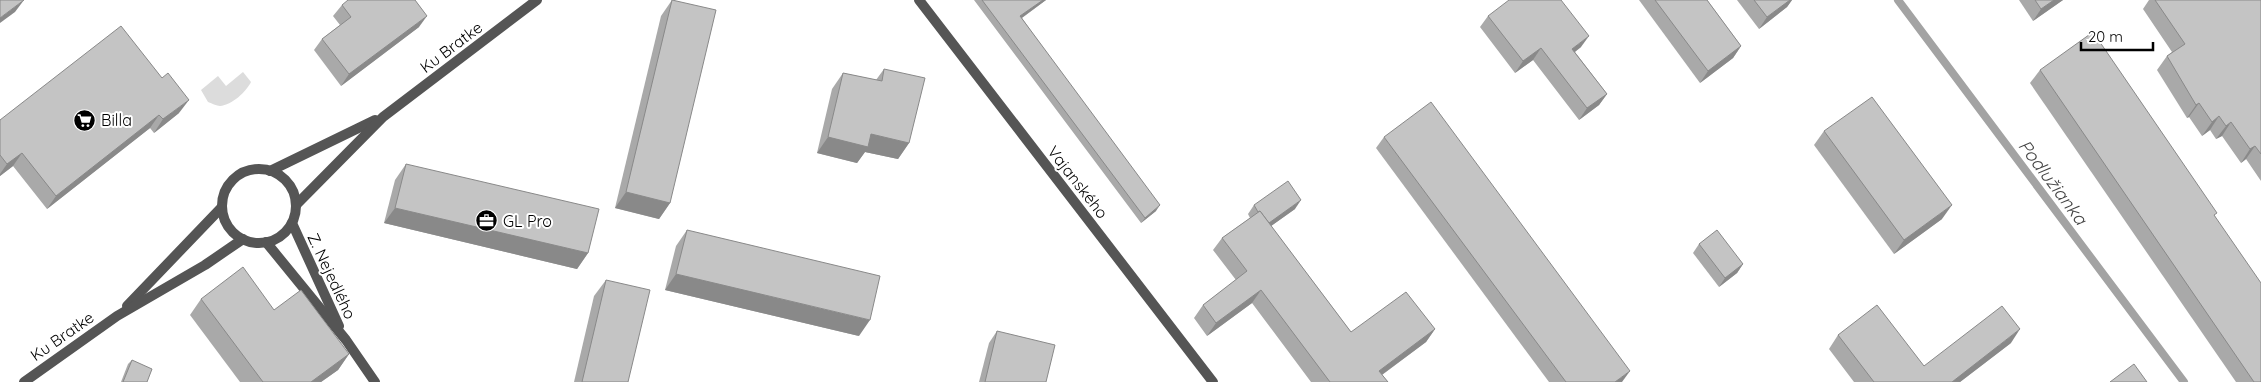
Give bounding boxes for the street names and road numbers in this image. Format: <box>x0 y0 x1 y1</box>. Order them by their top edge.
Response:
street label: Ku Bratke <box>416 17 486 77</box>
street label: Vajanského <box>1043 142 1113 222</box>
street label: Z. Nejedlého <box>303 230 361 322</box>
street label: Ku Bratke <box>26 307 98 365</box>

